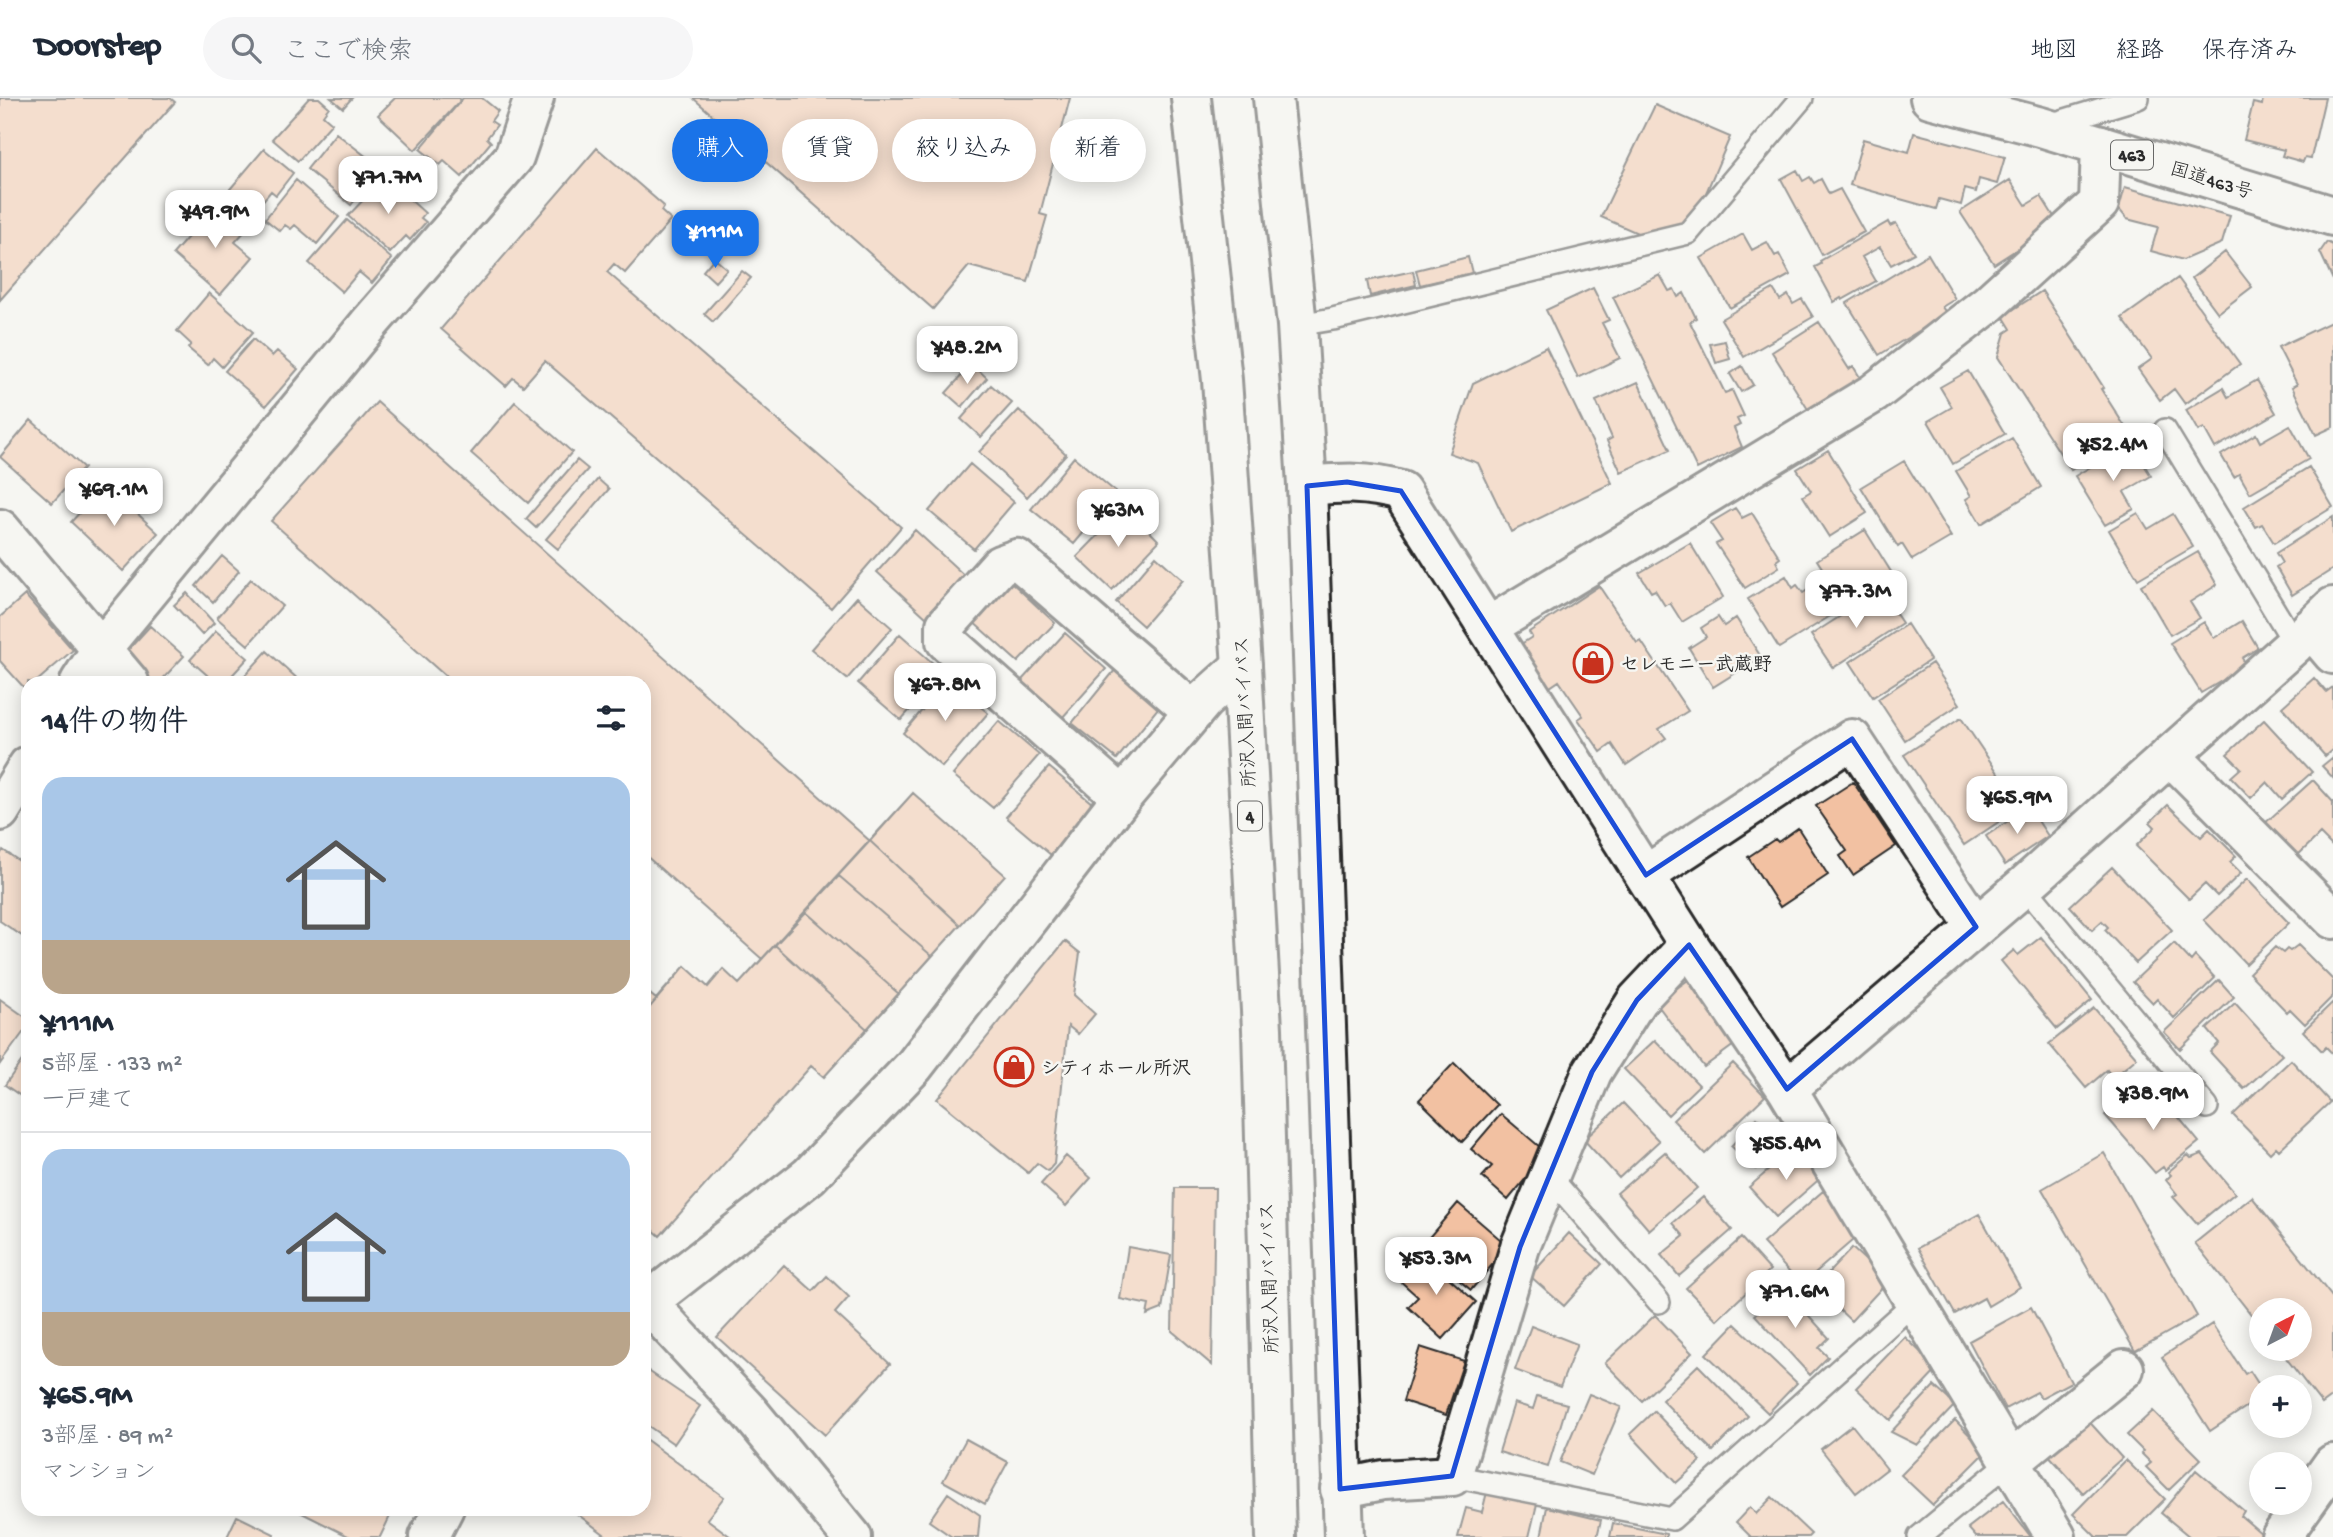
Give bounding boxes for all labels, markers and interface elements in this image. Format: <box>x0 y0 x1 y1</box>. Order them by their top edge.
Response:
search box <box>203 17 693 80</box>
text: Doorstep <box>35 29 161 67</box>
icon: search <box>227 29 265 67</box>
text: ここで検索 <box>283 38 413 69</box>
text: 地図 <box>2030 38 2078 67</box>
text: 経路 <box>2116 38 2164 67</box>
text: 保存済み <box>2202 38 2298 67</box>
chip: 購入 <box>672 119 768 182</box>
chip: 賃貸 <box>782 119 878 182</box>
chip: 絞り込み <box>892 119 1036 182</box>
chip: 新着 <box>1050 119 1146 182</box>
road number: 463 <box>2111 140 2153 170</box>
pin: ¥71.7M <box>331 156 445 216</box>
street label: 国道463号 <box>2167 158 2256 206</box>
text: ¥71.7M <box>354 165 422 192</box>
pin: ¥49.9M <box>158 190 272 250</box>
text: ¥49.9M <box>181 199 249 226</box>
pin: ¥111M <box>666 211 764 270</box>
text: ¥111M <box>688 219 742 246</box>
pin: ¥48.2M <box>910 327 1024 386</box>
text: ¥48.2M <box>933 335 1001 362</box>
pin: ¥52.4M <box>2056 424 2170 483</box>
text: ¥52.4M <box>2079 432 2147 459</box>
pin: ¥69.1M <box>57 468 171 528</box>
text: ¥69.1M <box>81 477 147 504</box>
pin: ¥63M <box>1077 490 1159 549</box>
text: ¥63M <box>1093 498 1143 525</box>
pin: ¥77.3M <box>1799 570 1913 630</box>
text: ¥77.3M <box>1821 579 1891 606</box>
street label: 所沢入間バイパス <box>1232 636 1263 788</box>
shop icon: セレモニー武蔵野 <box>1572 642 1614 684</box>
place label: セレモニー武蔵野 <box>1620 654 1772 678</box>
pin: ¥67.8M <box>888 664 1002 723</box>
text: ¥67.8M <box>910 672 980 699</box>
icon: filters <box>592 699 630 737</box>
text: 14件の物件 <box>42 707 188 742</box>
pin: ¥65.9M <box>1960 776 2074 836</box>
text: ¥65.9M <box>1982 785 2052 812</box>
road number: 4 <box>1238 802 1262 830</box>
icon: home <box>273 822 399 948</box>
text: ¥111M <box>42 1008 113 1043</box>
shop icon: シティホール所沢 <box>993 1046 1035 1088</box>
text: 5部屋 · 133 m² <box>42 1052 182 1079</box>
place label: シティホール所沢 <box>1041 1058 1191 1082</box>
pin: ¥38.9M <box>2096 1072 2210 1132</box>
text: ¥38.9M <box>2118 1081 2188 1108</box>
text: 一戸建て <box>42 1088 134 1115</box>
pin: ¥55.4M <box>1729 1122 1843 1182</box>
text: ¥55.4M <box>1752 1131 1820 1158</box>
icon: home <box>273 1194 399 1320</box>
street label: 所沢入間バイパス <box>1257 1202 1286 1354</box>
pin: ¥53.3M <box>1379 1238 1493 1297</box>
text: ¥53.3M <box>1401 1246 1471 1273</box>
pin: ¥71.6M <box>1738 1270 1852 1330</box>
text: ¥71.6M <box>1762 1279 1828 1306</box>
north arrow <box>2249 1298 2312 1362</box>
map controls <box>2249 1298 2312 1515</box>
button: + <box>2249 1375 2312 1438</box>
text: ¥65.9M <box>42 1380 132 1415</box>
text: 3部屋 · 89 m² <box>42 1424 173 1451</box>
button: − <box>2249 1452 2312 1515</box>
text: マンション <box>42 1460 156 1487</box>

